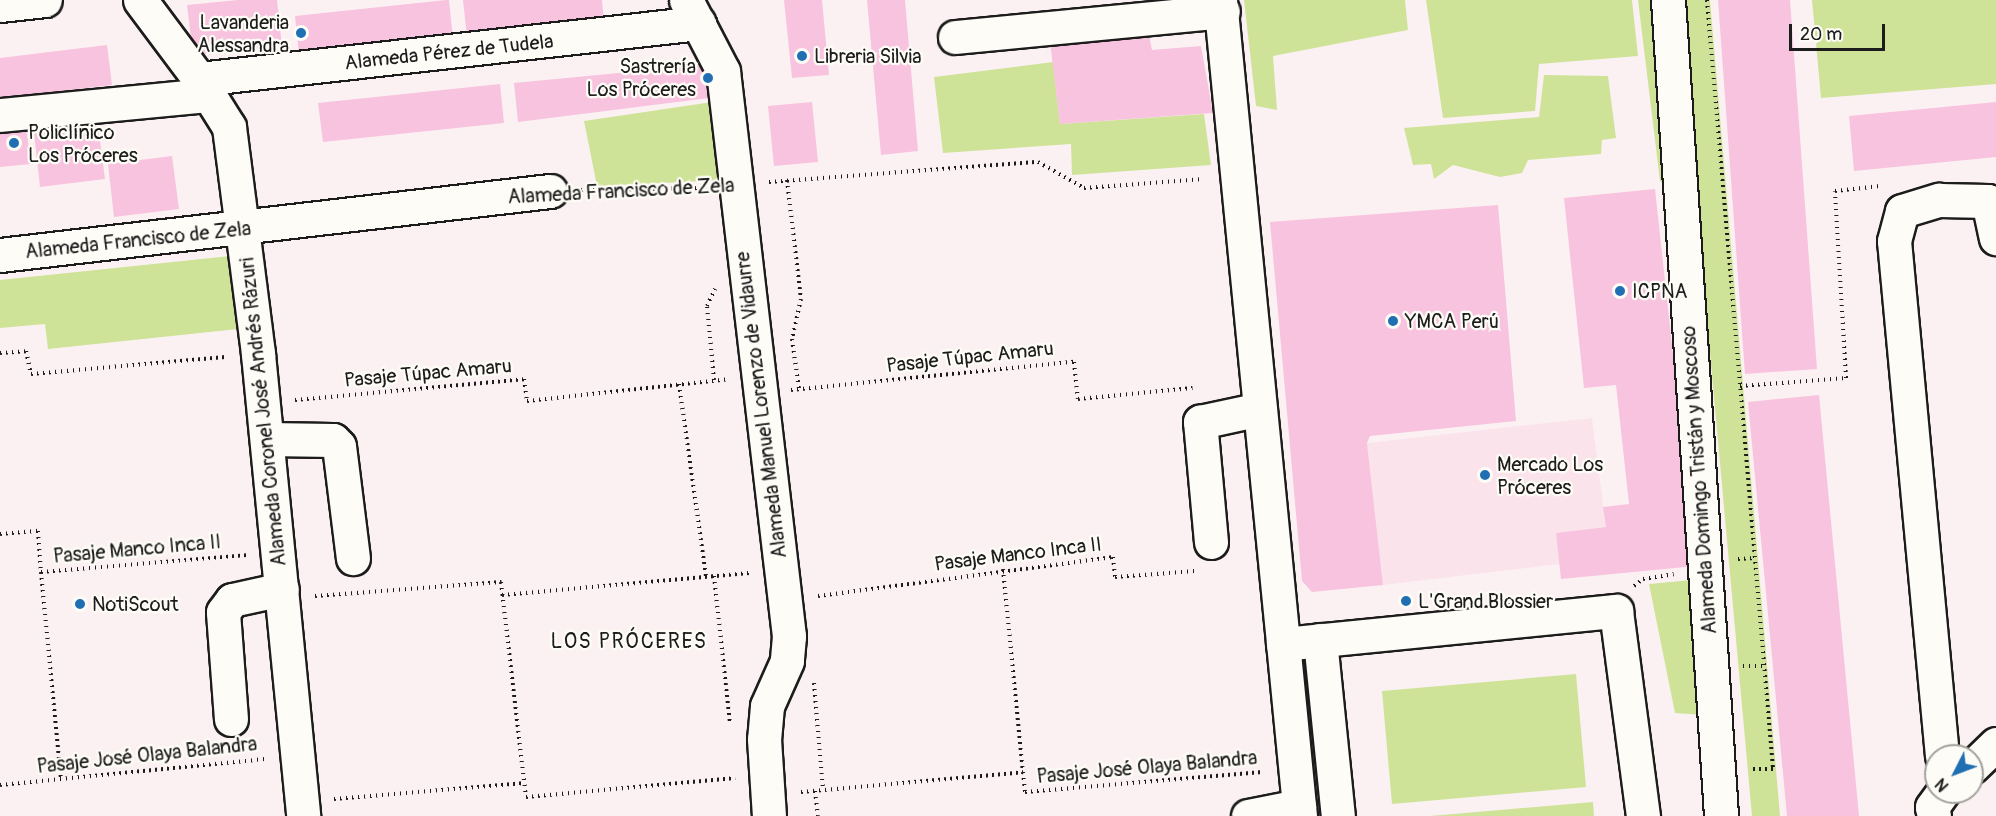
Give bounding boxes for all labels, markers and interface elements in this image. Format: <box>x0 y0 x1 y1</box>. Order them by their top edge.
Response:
place label: Lavanderia Alessandra <box>197 10 289 57</box>
scale bar <box>1792 12 1888 50</box>
text: 20 m <box>1800 23 1842 46</box>
marker: Lavanderia Alessandra <box>294 26 308 40</box>
street label: Alameda Pérez de Tudela <box>343 29 555 75</box>
place label: Libreria Silvia <box>814 44 921 68</box>
marker: Libreria Silvia <box>795 49 809 63</box>
place label: Sastrería Los Próceres <box>586 54 696 101</box>
marker: Sastrería Los Próceres <box>701 71 715 85</box>
place label: Policlínico Los Próceres <box>28 120 138 167</box>
marker: Policlínico Los Próceres <box>5 134 23 152</box>
street label: Alameda Francisco de Zela <box>507 173 735 209</box>
street label: Alameda Francisco de Zela <box>24 216 252 264</box>
street label: Alameda Manuel Lorenzo de Vidaurre <box>730 250 792 560</box>
street label: Alameda Coronel José Andrés Rázuri <box>235 256 291 568</box>
place label: ICPNA <box>1632 279 1688 303</box>
marker: ICPNA <box>1613 284 1627 298</box>
place label: YMCA Perú <box>1405 309 1499 333</box>
marker: YMCA Perú <box>1386 314 1400 328</box>
street label: Alameda Domingo Tristán y Moscoso <box>1676 325 1722 635</box>
street label: Pasaje Túpac Amaru <box>885 336 1055 378</box>
street label: Pasaje Túpac Amaru <box>343 354 513 392</box>
place label: Mercado Los Próceres <box>1497 452 1603 499</box>
marker: Mercado Los Próceres <box>1478 468 1492 482</box>
street label: Pasaje Manco Inca II <box>52 530 222 568</box>
street label: Pasaje Manco Inca II <box>933 532 1103 576</box>
place label: L'Grand Blossier <box>1418 589 1553 613</box>
place label: NotiScout <box>92 592 179 616</box>
marker: L'Grand Blossier <box>1399 594 1413 608</box>
marker: NotiScout <box>73 597 87 611</box>
district label: LOS PRÓCERES <box>550 629 708 655</box>
street label: Pasaje José Olaya Balandra <box>36 731 258 779</box>
north arrow <box>1924 744 1984 804</box>
street label: Pasaje José Olaya Balandra <box>1036 745 1258 789</box>
text: N <box>1931 774 1953 795</box>

